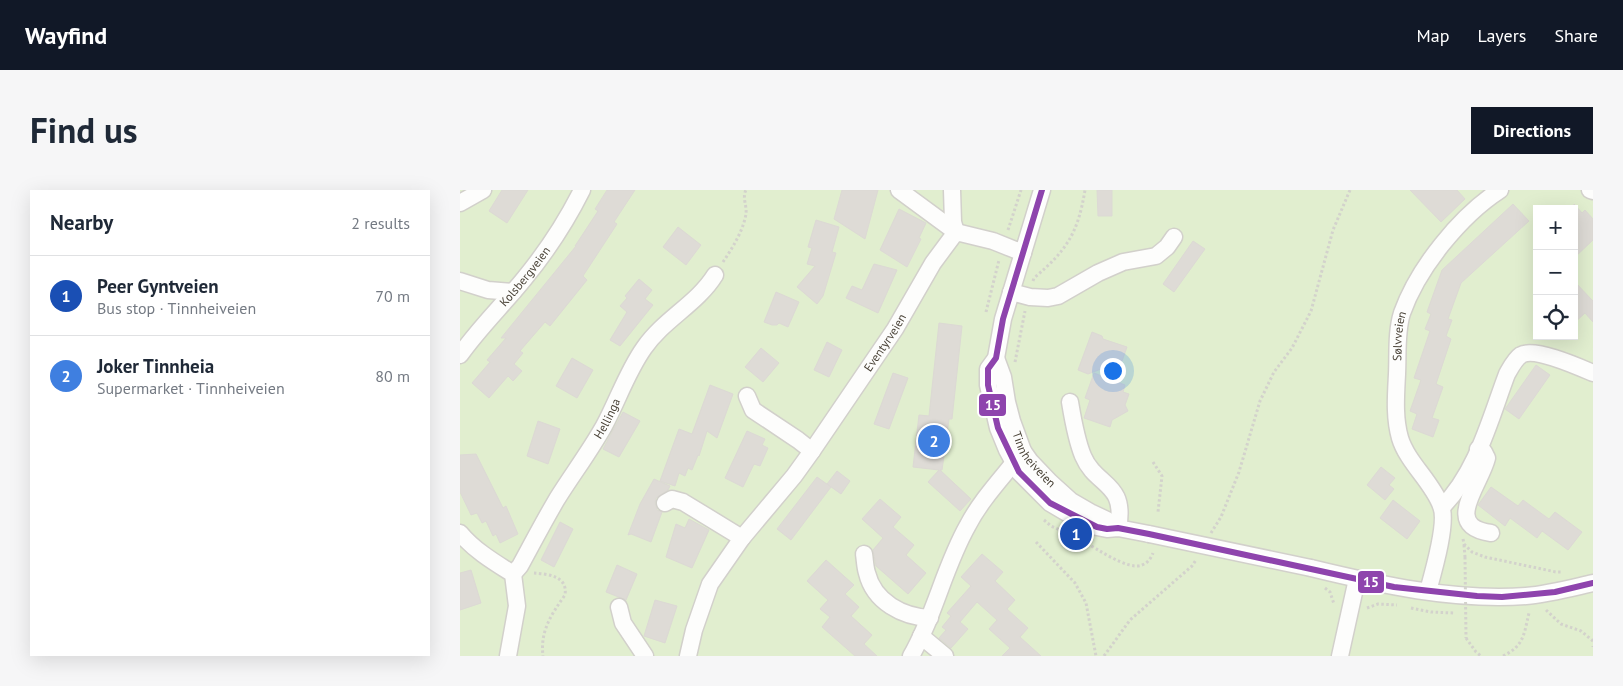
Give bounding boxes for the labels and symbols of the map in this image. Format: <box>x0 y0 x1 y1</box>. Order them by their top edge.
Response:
street label: Kolsbergveien <box>496 243 553 309</box>
street label: Sølvveien <box>1389 309 1409 361</box>
street label: Eventyrveien <box>860 311 909 374</box>
your location <box>1100 358 1126 384</box>
line badge: 15 <box>978 393 1007 417</box>
street label: Hellinga <box>590 396 623 441</box>
text: 15 <box>985 396 1001 414</box>
pin: 2 <box>918 422 950 460</box>
street label: Tinnheiveien <box>1009 429 1059 491</box>
pin: 1 <box>1060 515 1092 553</box>
line badge: 15 <box>1357 570 1385 594</box>
text: 15 <box>1363 573 1379 591</box>

